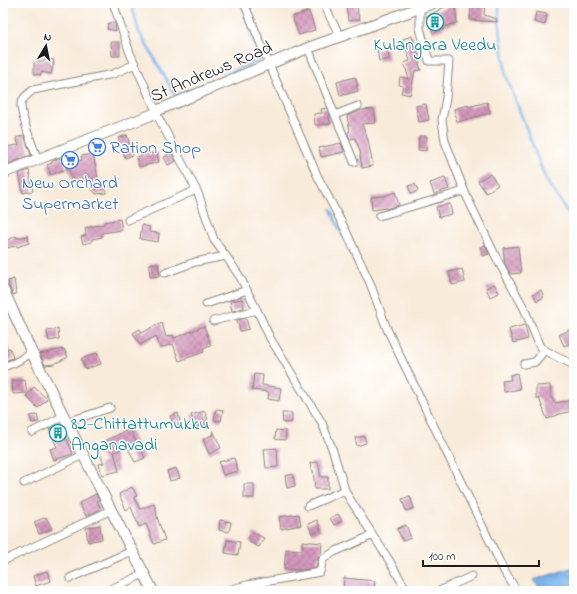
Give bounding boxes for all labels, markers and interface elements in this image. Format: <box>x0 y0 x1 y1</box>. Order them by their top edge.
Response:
building icon: Kulangara Veedu <box>425 12 445 32</box>
north arrow <box>26 26 66 66</box>
text: N <box>43 29 53 46</box>
place label: Kulangara Veedu <box>373 33 497 60</box>
street label: St Andrews Road <box>147 35 277 110</box>
place label: Ration Shop <box>110 136 201 162</box>
supermarket icon: Ration Shop <box>87 137 107 157</box>
supermarket icon: New Orchard Supermarket <box>60 150 80 170</box>
place label: New Orchard Supermarket <box>22 171 118 218</box>
place label: 82-Chittattumukku Anganavadi <box>71 412 210 460</box>
building icon: 82-Chittattumukku Anganavadi <box>48 423 68 443</box>
scale bar <box>423 542 539 568</box>
text: 100 m <box>429 548 456 566</box>

